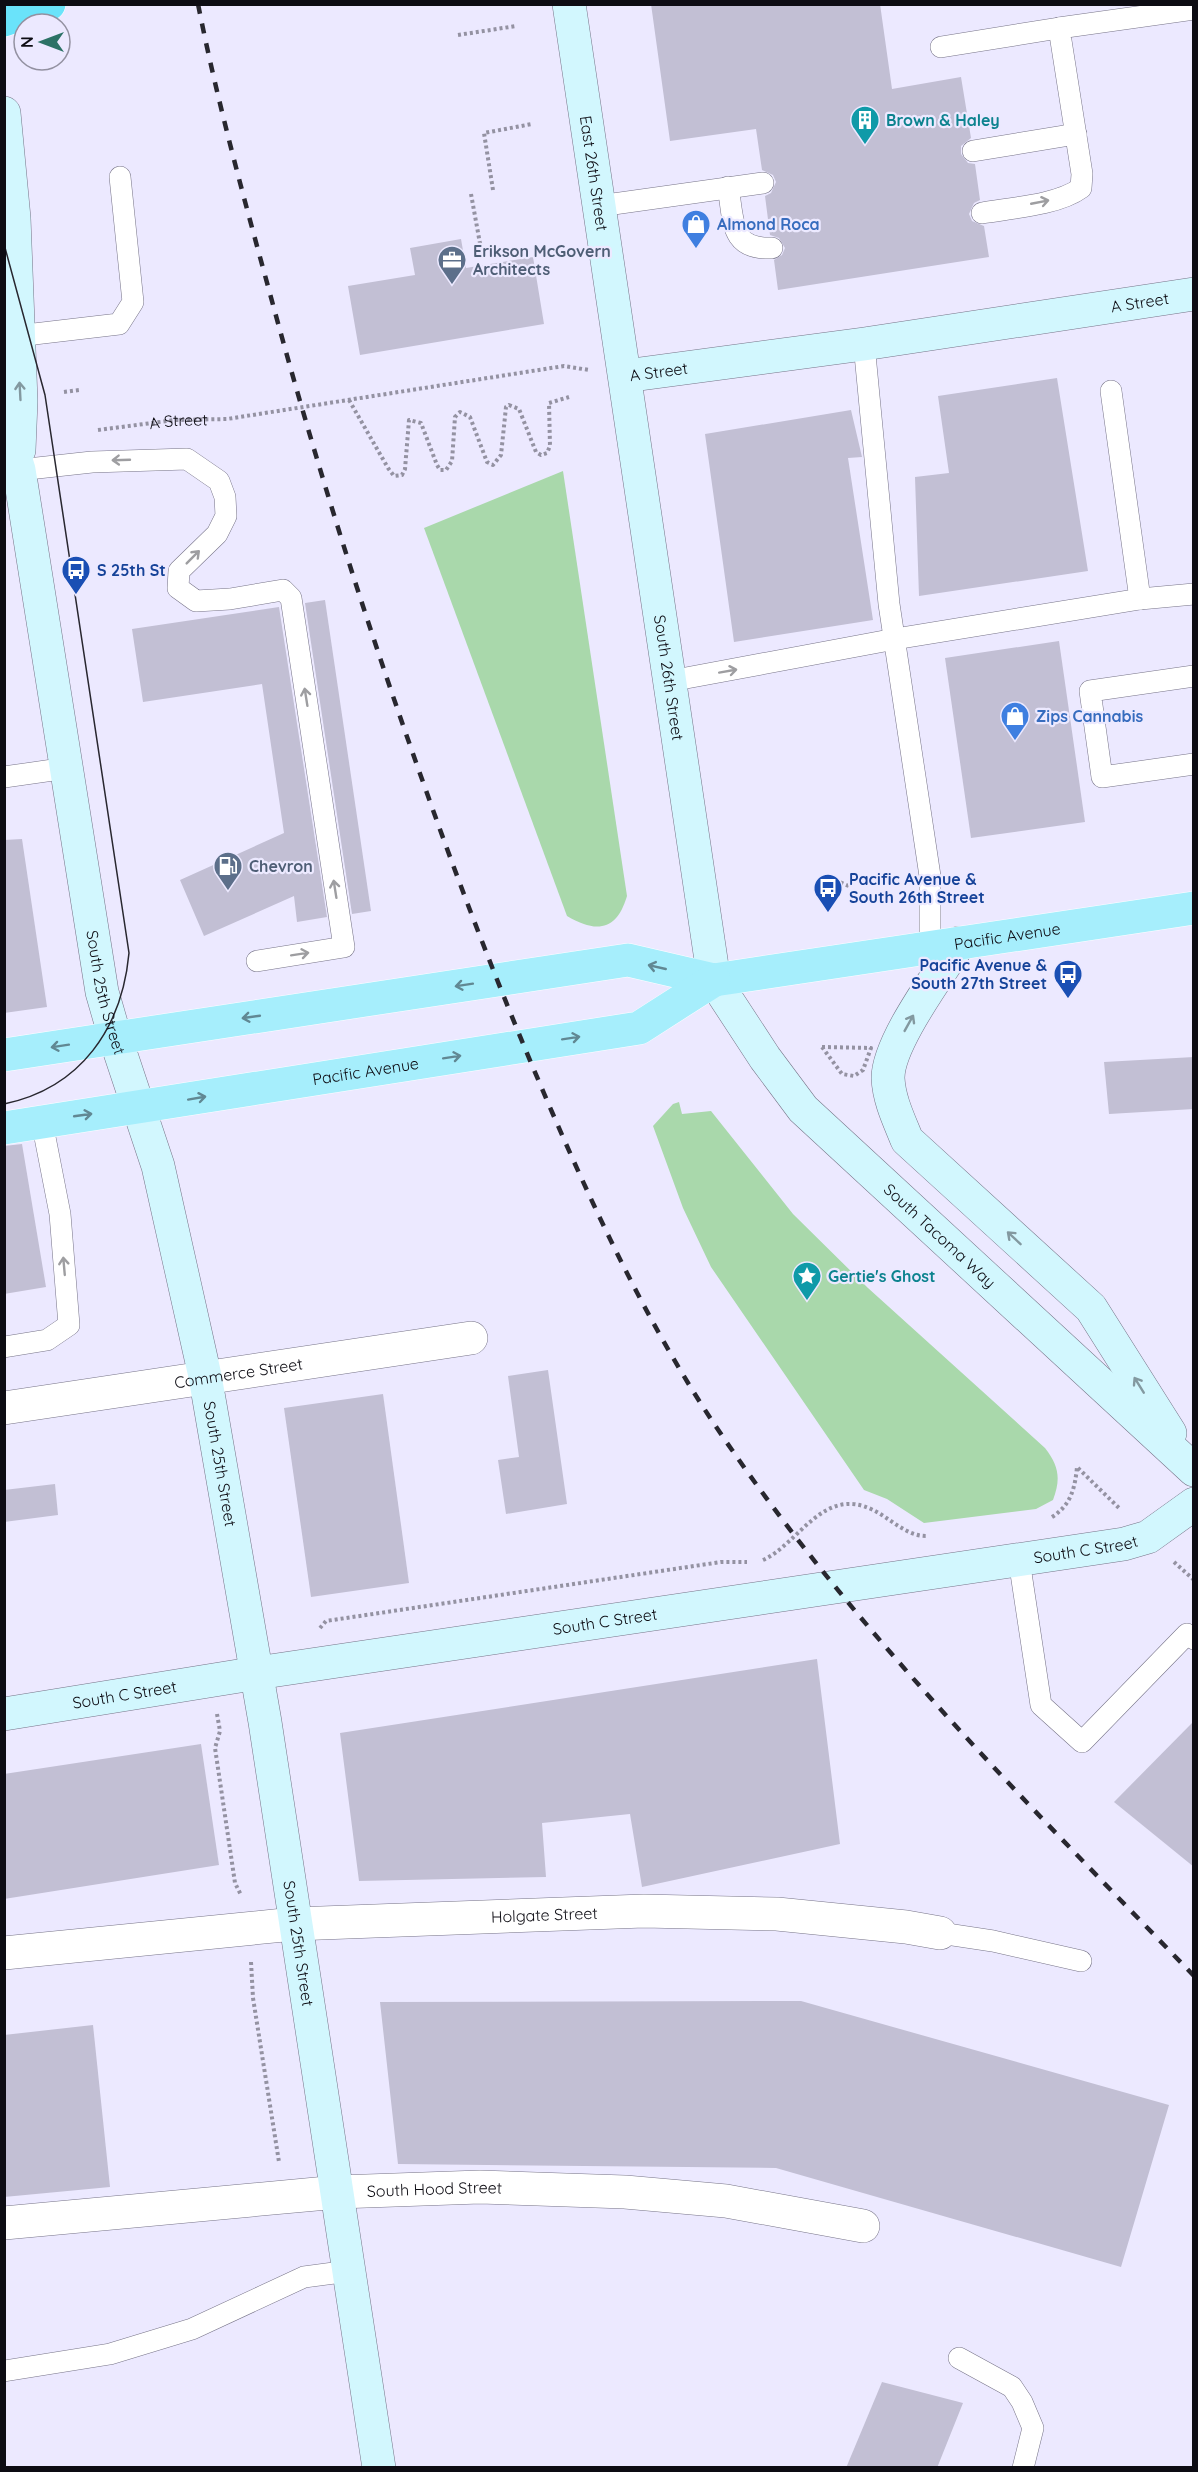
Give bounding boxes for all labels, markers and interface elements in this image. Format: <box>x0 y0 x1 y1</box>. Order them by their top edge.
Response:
north arrow <box>12 12 72 72</box>
text: N <box>17 36 37 48</box>
building icon: Brown & Haley <box>849 104 881 146</box>
place label: Brown & Haley <box>886 110 1000 130</box>
street label: East 26th Street <box>576 114 613 232</box>
one-way arrow <box>1030 196 1049 207</box>
shop icon: Almond Roca <box>680 208 712 250</box>
place label: Almond Roca <box>717 214 820 234</box>
place label: Erikson McGovern Architects <box>473 241 611 279</box>
office icon: Erikson McGovern Architects <box>436 244 468 286</box>
street label: A Street <box>1109 288 1170 316</box>
street label: A Street <box>628 358 689 385</box>
one-way arrow <box>15 381 26 401</box>
street label: A Street <box>148 409 208 433</box>
one-way arrow <box>111 455 131 466</box>
one-way arrow <box>186 550 201 564</box>
bus stop icon: S 25th St <box>60 554 92 596</box>
place label: S 25th St <box>97 560 166 580</box>
street label: South 26th Street <box>650 613 688 742</box>
one-way arrow <box>717 665 737 676</box>
one-way arrow <box>300 687 311 707</box>
shop icon: Zips Cannabis <box>999 700 1031 742</box>
place label: Zips Cannabis <box>1036 706 1143 726</box>
fuel station icon: Chevron <box>212 850 244 892</box>
place label: Chevron <box>249 856 313 876</box>
place label: Pacific Avenue & South 26th Street <box>849 869 985 907</box>
bus stop icon: Pacific Avenue & South 26th Street <box>812 872 844 914</box>
one-way arrow <box>330 880 341 900</box>
street label: Pacific Avenue <box>953 918 1062 954</box>
street label: South 25th Street <box>82 929 130 1057</box>
one-way arrow <box>290 948 310 959</box>
place label: Pacific Avenue & South 27th Street <box>911 955 1047 993</box>
bus stop icon: Pacific Avenue & South 27th Street <box>1052 958 1084 1000</box>
one-way arrow <box>648 961 667 972</box>
one-way arrow <box>455 980 475 991</box>
one-way arrow <box>242 1011 262 1022</box>
one-way arrow <box>903 1015 915 1032</box>
one-way arrow <box>560 1033 580 1044</box>
one-way arrow <box>50 1041 70 1052</box>
one-way arrow <box>441 1051 461 1062</box>
street label: Pacific Avenue <box>311 1053 420 1089</box>
one-way arrow <box>187 1092 206 1103</box>
one-way arrow <box>73 1110 92 1121</box>
street label: South Tacoma Way <box>880 1179 1000 1292</box>
one-way arrow <box>1007 1231 1022 1245</box>
one-way arrow <box>58 1257 69 1277</box>
place icon: Gertie's Ghost <box>791 1260 823 1302</box>
place label: Gertie's Ghost <box>828 1266 936 1286</box>
street label: Commerce Street <box>173 1353 304 1392</box>
one-way arrow <box>1133 1377 1145 1394</box>
street label: South 25th Street <box>200 1400 241 1528</box>
street label: South C Street <box>1032 1531 1140 1567</box>
street label: South C Street <box>551 1604 658 1639</box>
street label: South C Street <box>71 1676 178 1713</box>
street label: South 25th Street <box>279 1879 318 2008</box>
street label: Holgate Street <box>491 1903 598 1927</box>
street label: South Hood Street <box>366 2177 503 2201</box>

